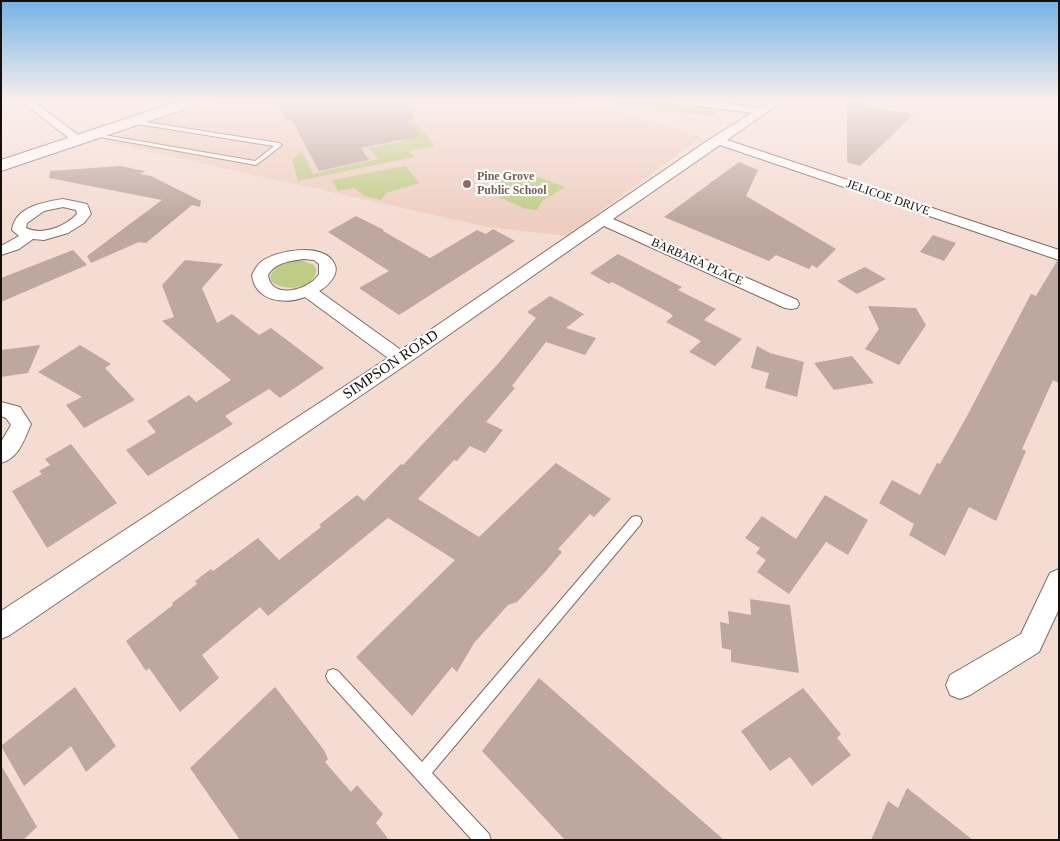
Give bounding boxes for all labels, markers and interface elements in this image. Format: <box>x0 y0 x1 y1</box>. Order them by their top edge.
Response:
place label: Pine Grove Public School <box>477 170 547 198</box>
street label: JELICOE DRIVE <box>845 177 931 219</box>
marker: Pine Grove Public School <box>461 178 473 190</box>
street label: BARBARA PLACE <box>649 235 745 289</box>
street label: SIMPSON ROAD <box>340 326 442 404</box>

